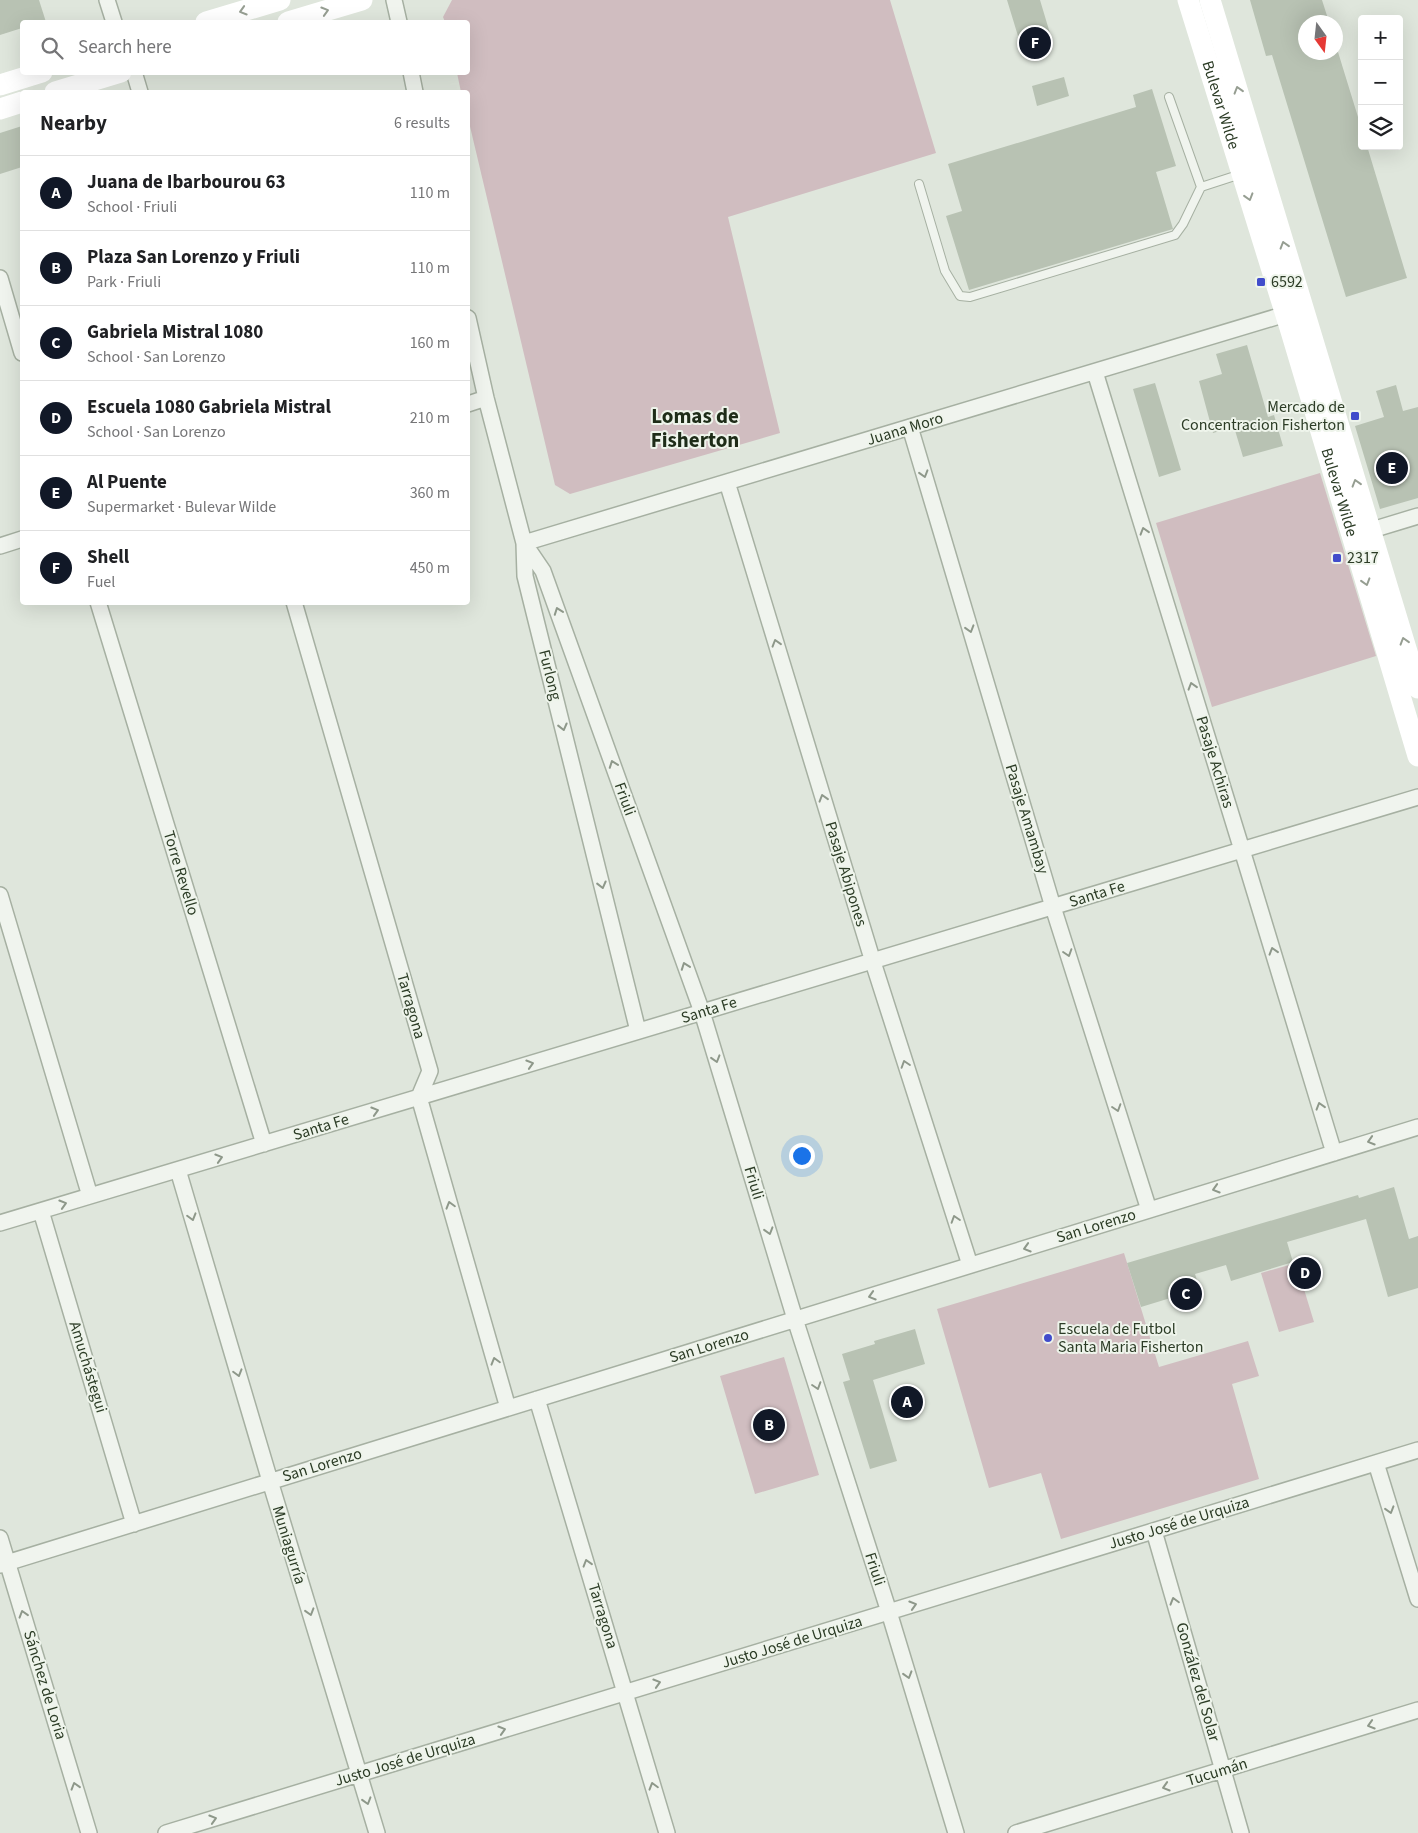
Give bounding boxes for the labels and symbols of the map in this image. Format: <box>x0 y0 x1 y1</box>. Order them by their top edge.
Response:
one-way arrow <box>240 6 248 16</box>
one-way arrow <box>320 7 329 17</box>
north arrow <box>1298 15 1343 60</box>
pin: F <box>1019 24 1051 62</box>
street label: Bulevar Wilde <box>1197 58 1245 152</box>
one-way arrow <box>1233 86 1243 95</box>
one-way arrow <box>1244 192 1254 201</box>
one-way arrow <box>1280 242 1290 250</box>
place label: 6592 <box>1271 271 1303 293</box>
marker: 6592 <box>1255 276 1267 288</box>
place label: Mercado de Concentracion Fisherton <box>1181 396 1345 436</box>
district label: Lomas de Fisherton <box>651 401 739 455</box>
street label: Juana Moro <box>864 407 946 451</box>
marker: Mercado de Concentracion Fisherton <box>1349 410 1361 422</box>
street label: Bulevar Wilde <box>1315 445 1363 539</box>
pin: E <box>1376 449 1408 487</box>
one-way arrow <box>918 469 928 477</box>
one-way arrow <box>1352 480 1362 488</box>
one-way arrow <box>1139 527 1149 536</box>
place label: 2317 <box>1347 547 1379 569</box>
marker: 2317 <box>1331 552 1343 564</box>
one-way arrow <box>1360 578 1370 586</box>
one-way arrow <box>554 607 564 616</box>
one-way arrow <box>965 625 975 633</box>
one-way arrow <box>1399 638 1409 646</box>
one-way arrow <box>771 639 781 647</box>
street label: Furlong <box>533 647 567 703</box>
one-way arrow <box>1187 683 1197 691</box>
street label: Pasaje Achiras <box>1191 713 1239 811</box>
one-way arrow <box>557 723 567 731</box>
one-way arrow <box>609 760 619 769</box>
street label: Pasaje Amambay <box>1000 761 1054 877</box>
street label: Friuli <box>609 779 641 819</box>
one-way arrow <box>818 794 828 803</box>
street label: Pasaje Abipones <box>820 819 872 929</box>
street label: Torre Revello <box>158 828 204 918</box>
street label: Santa Fe <box>1066 875 1128 913</box>
one-way arrow <box>596 880 607 889</box>
one-way arrow <box>1268 947 1278 955</box>
one-way arrow <box>1062 948 1072 957</box>
one-way arrow <box>681 963 691 971</box>
street label: Tarragona <box>391 970 431 1042</box>
street label: Santa Fe <box>678 991 740 1029</box>
one-way arrow <box>711 1054 721 1063</box>
one-way arrow <box>526 1059 534 1069</box>
one-way arrow <box>901 1060 911 1069</box>
one-way arrow <box>1111 1103 1121 1112</box>
one-way arrow <box>1315 1103 1325 1111</box>
one-way arrow <box>370 1106 378 1116</box>
street label: Santa Fe <box>290 1108 352 1146</box>
one-way arrow <box>1368 1136 1376 1146</box>
your location <box>789 1143 815 1169</box>
one-way arrow <box>214 1153 223 1163</box>
street label: Friuli <box>739 1164 769 1202</box>
one-way arrow <box>1212 1184 1221 1194</box>
one-way arrow <box>59 1200 67 1210</box>
one-way arrow <box>445 1201 455 1209</box>
street label: San Lorenzo <box>1053 1203 1139 1249</box>
one-way arrow <box>186 1212 196 1220</box>
one-way arrow <box>951 1215 961 1223</box>
one-way arrow <box>763 1227 773 1235</box>
one-way arrow <box>1024 1242 1032 1252</box>
pin: D <box>1289 1254 1321 1292</box>
pin: C <box>1170 1275 1202 1313</box>
one-way arrow <box>868 1290 877 1300</box>
street label: Amuchástegui <box>64 1318 112 1416</box>
place label: Escuela de Futbol Santa Maria Fisherton <box>1058 1318 1204 1358</box>
street label: San Lorenzo <box>666 1323 752 1369</box>
marker: Escuela de Futbol Santa Maria Fisherton <box>1042 1332 1054 1344</box>
one-way arrow <box>490 1357 500 1365</box>
one-way arrow <box>232 1368 242 1376</box>
one-way arrow <box>811 1382 821 1390</box>
pin: A <box>891 1383 923 1421</box>
pin: B <box>753 1406 785 1444</box>
street label: San Lorenzo <box>279 1442 365 1488</box>
street label: Justo José de Urquiza <box>1106 1491 1252 1555</box>
street label: Muniagurría <box>267 1503 311 1587</box>
one-way arrow <box>1385 1505 1395 1513</box>
street label: Friuli <box>859 1550 891 1588</box>
one-way arrow <box>582 1560 592 1568</box>
street label: Tarragona <box>583 1580 623 1652</box>
one-way arrow <box>1170 1597 1180 1606</box>
one-way arrow <box>909 1600 917 1610</box>
one-way arrow <box>304 1607 314 1616</box>
one-way arrow <box>19 1610 29 1619</box>
street label: Justo José de Urquiza <box>719 1610 865 1674</box>
street label: González del Solar <box>1170 1620 1226 1744</box>
street label: Sánchez de Loria <box>18 1628 72 1742</box>
one-way arrow <box>902 1670 912 1678</box>
one-way arrow <box>653 1678 661 1688</box>
one-way arrow <box>1368 1719 1376 1729</box>
one-way arrow <box>497 1726 506 1736</box>
street label: Justo José de Urquiza <box>332 1728 478 1792</box>
street label: Tucumán <box>1184 1752 1250 1792</box>
one-way arrow <box>1162 1782 1170 1792</box>
one-way arrow <box>71 1783 81 1791</box>
one-way arrow <box>649 1783 659 1791</box>
one-way arrow <box>362 1796 372 1805</box>
one-way arrow <box>208 1814 216 1824</box>

